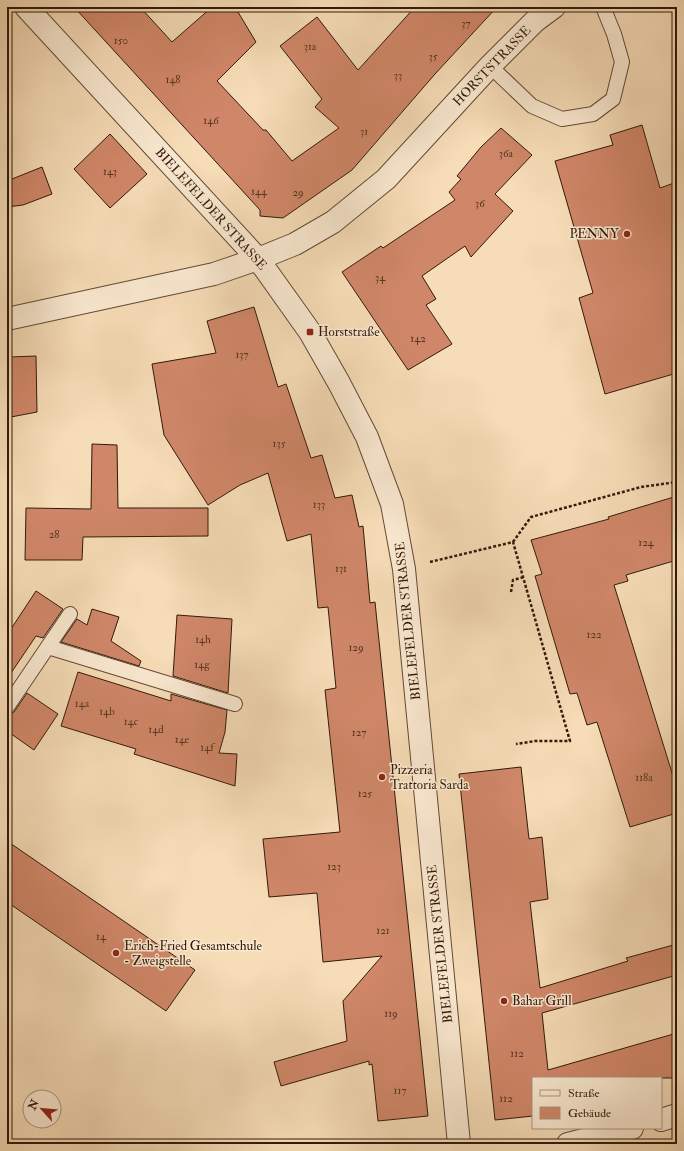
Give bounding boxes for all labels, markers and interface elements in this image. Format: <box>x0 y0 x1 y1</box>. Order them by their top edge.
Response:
house number: 37 <box>461 17 471 30</box>
street label: HORSTSTRASSE <box>450 23 534 109</box>
house number: 150 <box>114 34 128 47</box>
house number: 31a <box>304 40 317 53</box>
house number: 35 <box>428 50 438 63</box>
house number: 33 <box>394 69 402 82</box>
house number: 148 <box>165 73 181 86</box>
house number: 146 <box>203 114 220 127</box>
house number: 31 <box>360 125 368 138</box>
street label: BIELEFELDER STRASSE <box>152 145 270 273</box>
house number: 36a <box>499 147 514 160</box>
house number: 143 <box>103 165 117 178</box>
house number: 144 <box>251 185 268 198</box>
house number: 29 <box>292 186 304 199</box>
house number: 36 <box>475 197 486 210</box>
place label: PENNY <box>570 226 620 242</box>
marker: PENNY <box>622 229 632 239</box>
house number: 34 <box>375 271 386 284</box>
place label: Horststraße <box>318 324 380 340</box>
marker: Horststraße <box>305 327 315 337</box>
house number: 142 <box>410 332 426 345</box>
house number: 137 <box>235 348 249 361</box>
house number: 135 <box>273 437 286 450</box>
house number: 133 <box>313 498 325 511</box>
house number: 28 <box>49 528 59 541</box>
house number: 124 <box>638 536 655 549</box>
street label: BIELEFELDER STRASSE <box>392 541 424 701</box>
house number: 131 <box>335 562 347 575</box>
house number: 122 <box>586 628 602 641</box>
house number: 14h <box>195 633 211 646</box>
house number: 129 <box>348 641 364 654</box>
house number: 14g <box>194 658 210 671</box>
house number: 14a <box>75 697 90 710</box>
house number: 14b <box>99 705 115 718</box>
house number: 14c <box>124 715 139 728</box>
house number: 14d <box>148 723 164 736</box>
house number: 127 <box>352 726 366 739</box>
house number: 14e <box>175 733 190 746</box>
house number: 14f <box>200 741 215 754</box>
place label: Pizzeria Trattoria Sarda <box>390 762 469 793</box>
house number: 118a <box>635 771 653 784</box>
marker: Pizzeria Trattoria Sarda <box>377 772 387 782</box>
house number: 125 <box>358 787 372 800</box>
house number: 123 <box>327 860 341 873</box>
street label: BIELEFELDER STRASSE <box>424 864 456 1024</box>
house number: 121 <box>376 924 390 937</box>
house number: 14 <box>96 930 107 943</box>
place label: Erich-Fried Gesamtschule - Zweigstelle <box>124 938 263 969</box>
marker: Erich-Fried Gesamtschule - Zweigstelle <box>111 948 121 958</box>
place label: Bahar Grill <box>512 993 572 1009</box>
marker: Bahar Grill <box>499 996 509 1006</box>
house number: 119 <box>384 1007 398 1020</box>
house number: 112 <box>510 1047 524 1060</box>
legend <box>532 1077 662 1129</box>
house number: 117 <box>394 1084 406 1097</box>
text: Straße <box>568 1086 599 1101</box>
north arrow <box>22 1089 62 1129</box>
house number: 112 <box>499 1092 513 1105</box>
text: N <box>25 1096 42 1113</box>
text: Gebäude <box>568 1106 611 1121</box>

